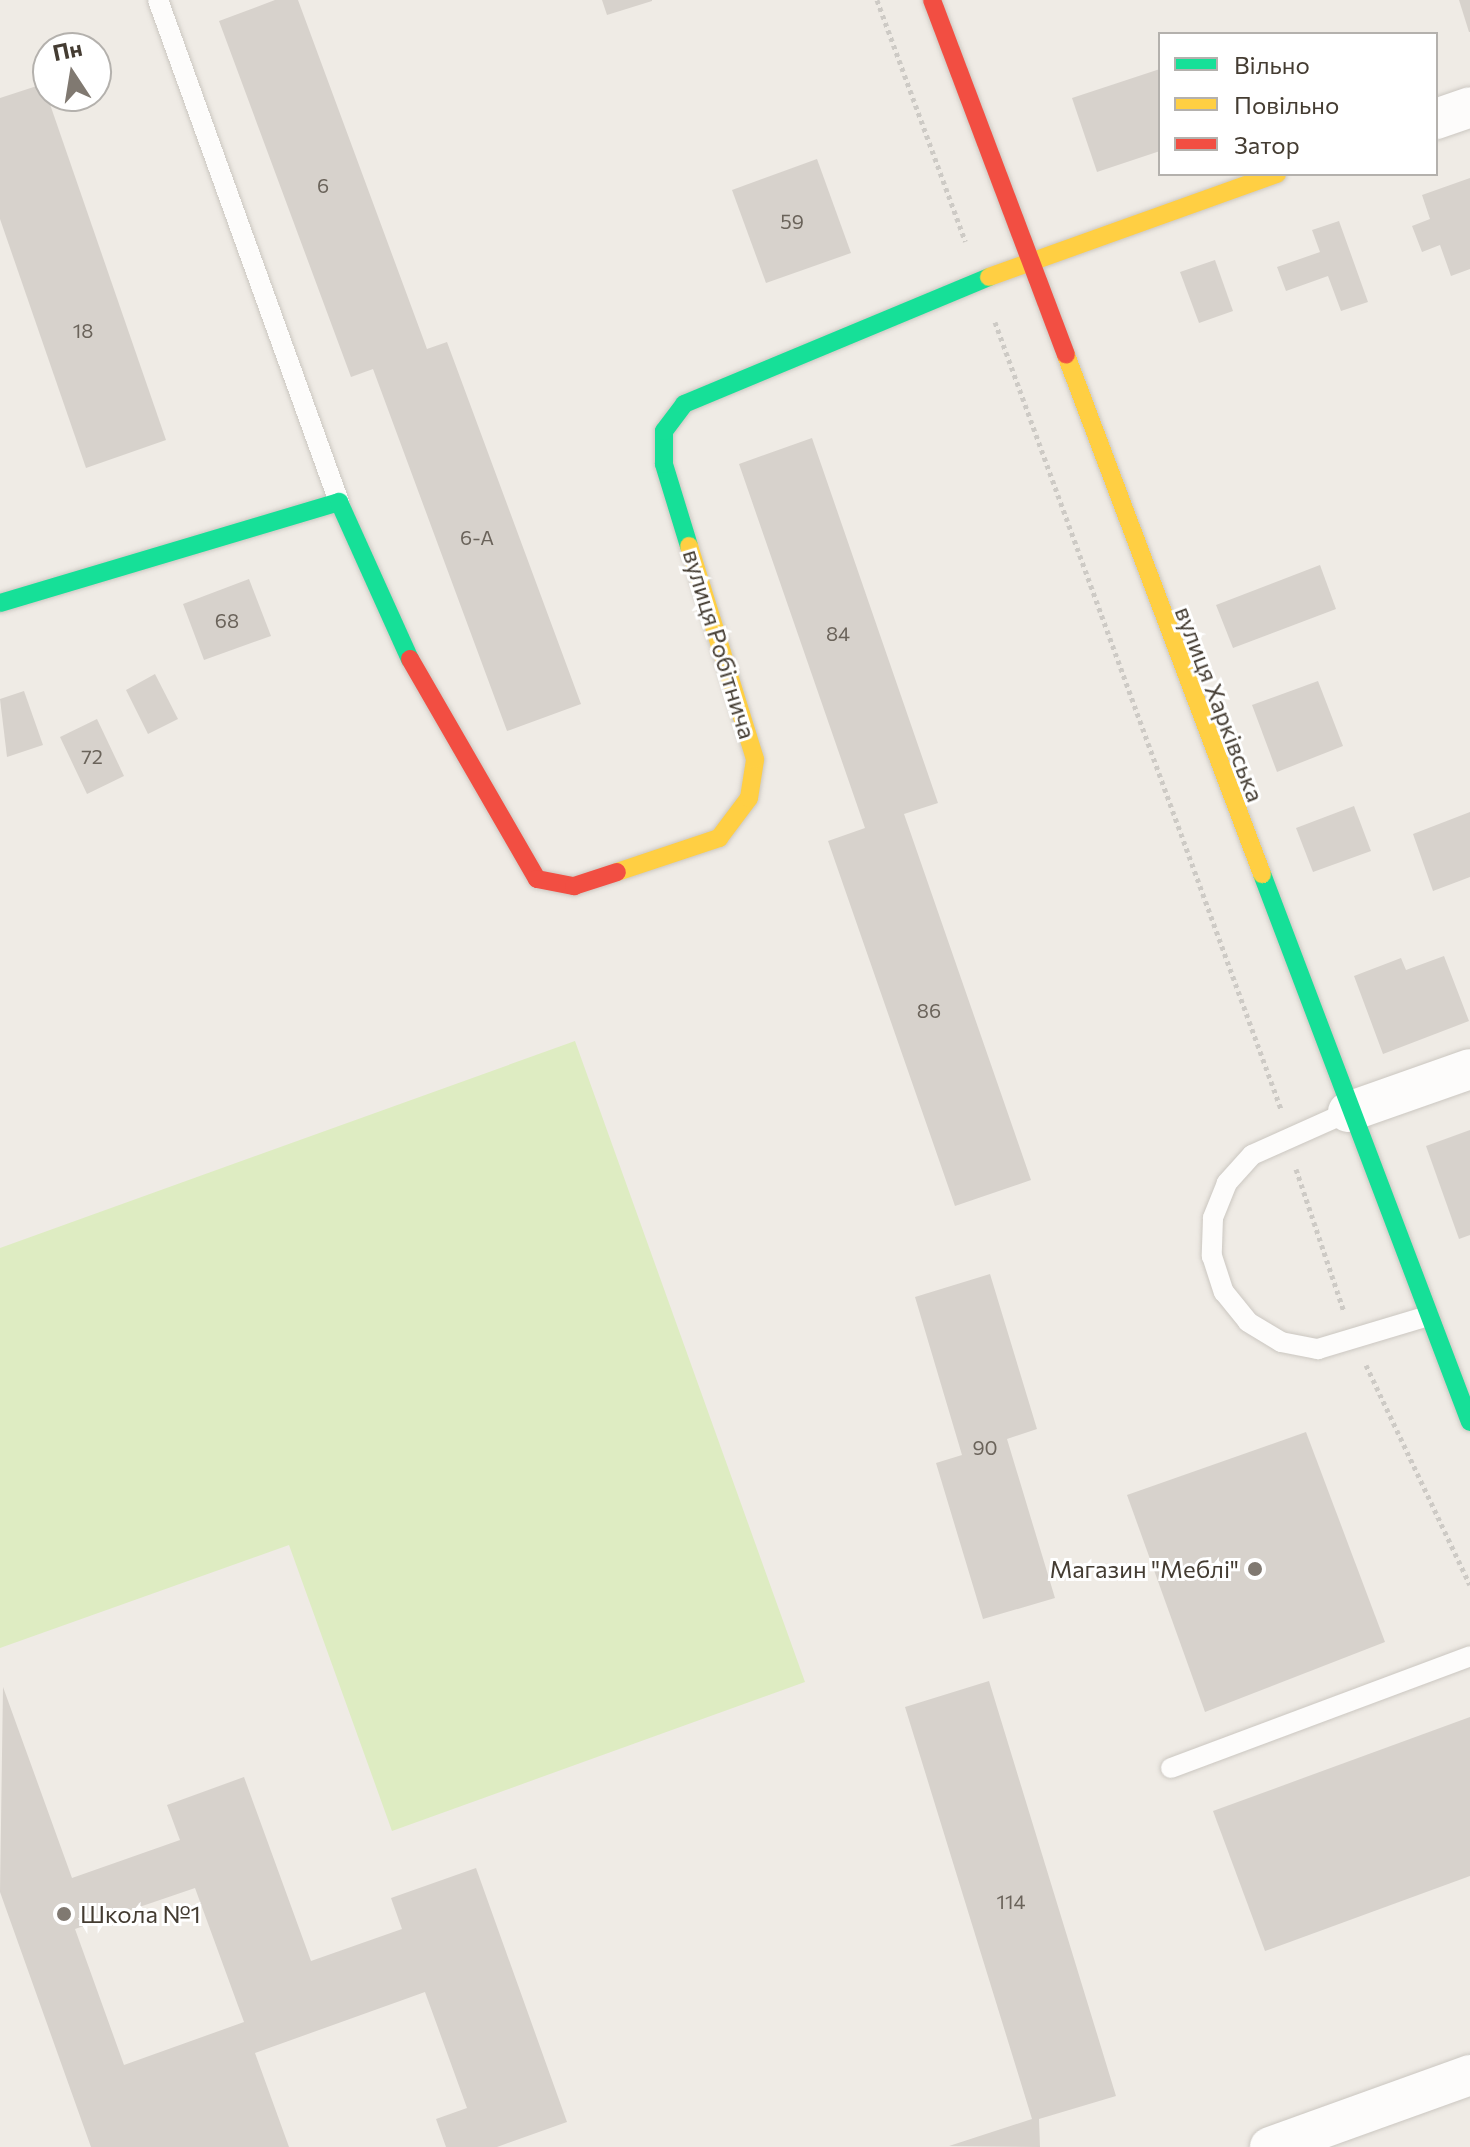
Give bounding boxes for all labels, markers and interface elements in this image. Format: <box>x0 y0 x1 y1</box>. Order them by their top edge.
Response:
north arrow <box>32 32 112 112</box>
legend <box>1158 32 1438 176</box>
text: Пн <box>50 34 84 66</box>
text: Вільно <box>1234 50 1310 79</box>
text: Повільно <box>1234 90 1339 119</box>
text: Затор <box>1234 130 1300 159</box>
house number: 6 <box>317 173 329 197</box>
house number: 59 <box>780 209 804 233</box>
house number: 18 <box>73 318 93 342</box>
house number: 6-А <box>460 525 494 549</box>
street label: вулиця Робітнича <box>677 546 763 742</box>
street label: вулиця Харківська <box>1169 602 1271 806</box>
house number: 68 <box>215 608 239 632</box>
house number: 84 <box>826 621 850 645</box>
house number: 72 <box>81 744 103 768</box>
house number: 86 <box>917 998 941 1022</box>
house number: 90 <box>972 1435 998 1459</box>
place label: Магазин "Меблі" <box>1049 1555 1239 1583</box>
marker: Магазин "Меблі" <box>1246 1560 1264 1578</box>
house number: 114 <box>996 1889 1026 1913</box>
place label: Школа №1 <box>80 1900 201 1928</box>
marker: Школа №1 <box>55 1905 73 1923</box>

